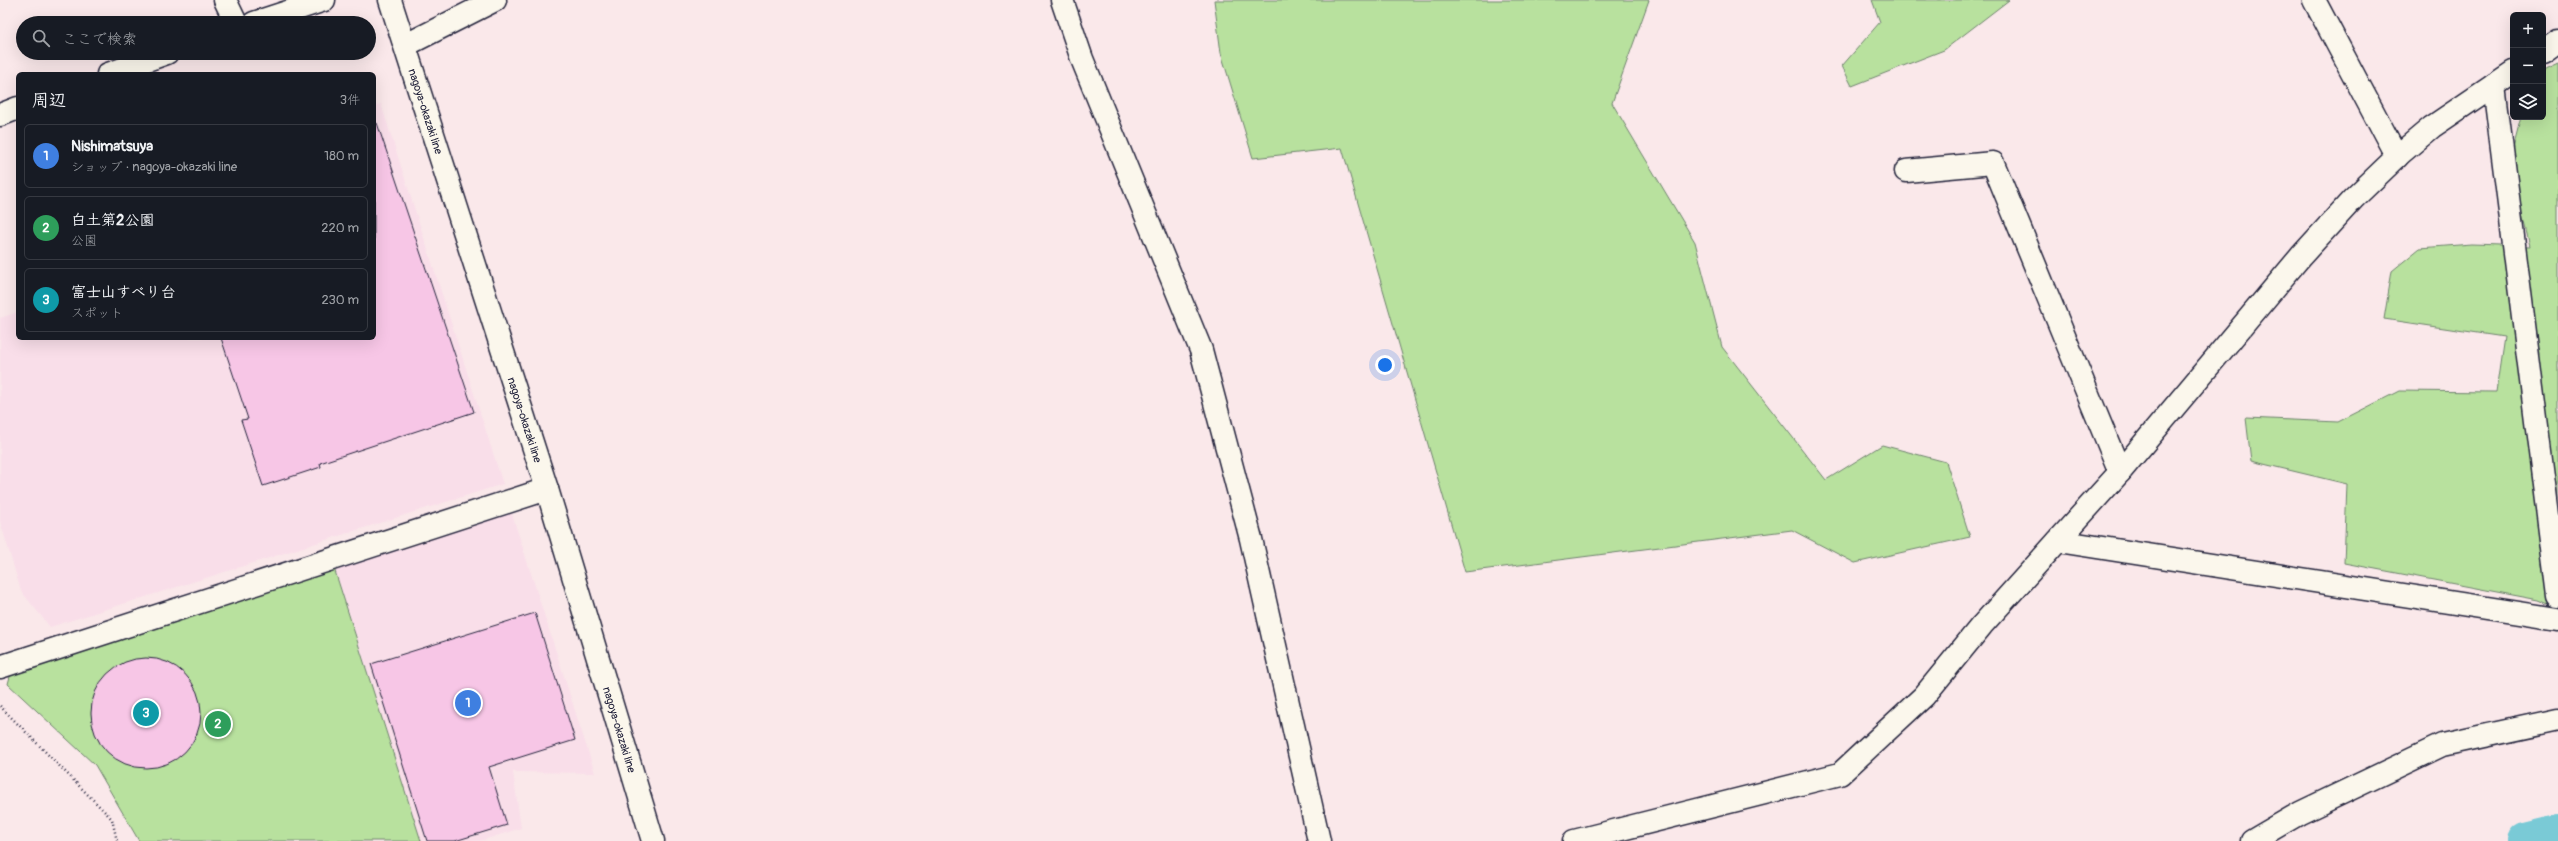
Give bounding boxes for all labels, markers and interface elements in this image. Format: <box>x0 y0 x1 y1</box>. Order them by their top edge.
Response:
map controls <box>2510 12 2546 120</box>
button: + <box>2510 12 2546 48</box>
search box <box>16 16 376 60</box>
icon: search <box>30 27 52 49</box>
text: ここで検索 <box>62 30 137 49</box>
button: − <box>2510 48 2546 84</box>
street label: nagoya-okazaki line <box>406 67 446 156</box>
button: layers <box>2510 84 2546 120</box>
text: 周辺 <box>32 90 66 111</box>
text: 3件 <box>340 92 360 108</box>
text: Nishimatsuya <box>71 137 153 156</box>
text: 1 <box>43 148 49 164</box>
text: 180 m <box>324 148 359 164</box>
text: ショップ · nagoya-okazaki line <box>71 159 237 175</box>
text: 白土第2公園 <box>71 211 154 230</box>
text: 2 <box>42 220 50 236</box>
text: 220 m <box>321 220 359 236</box>
text: 公園 <box>71 233 97 249</box>
text: 富士山すべり台 <box>71 283 176 302</box>
text: 3 <box>42 292 50 308</box>
text: 230 m <box>322 292 359 308</box>
text: スポット <box>71 305 123 321</box>
your location <box>1375 355 1395 375</box>
street label: nagoya-okazaki line <box>505 376 545 465</box>
street label: nagoya-okazaki line <box>600 685 639 775</box>
pin: 1 <box>455 688 481 718</box>
pin: 3 <box>133 698 159 728</box>
pin: 2 <box>205 709 231 739</box>

